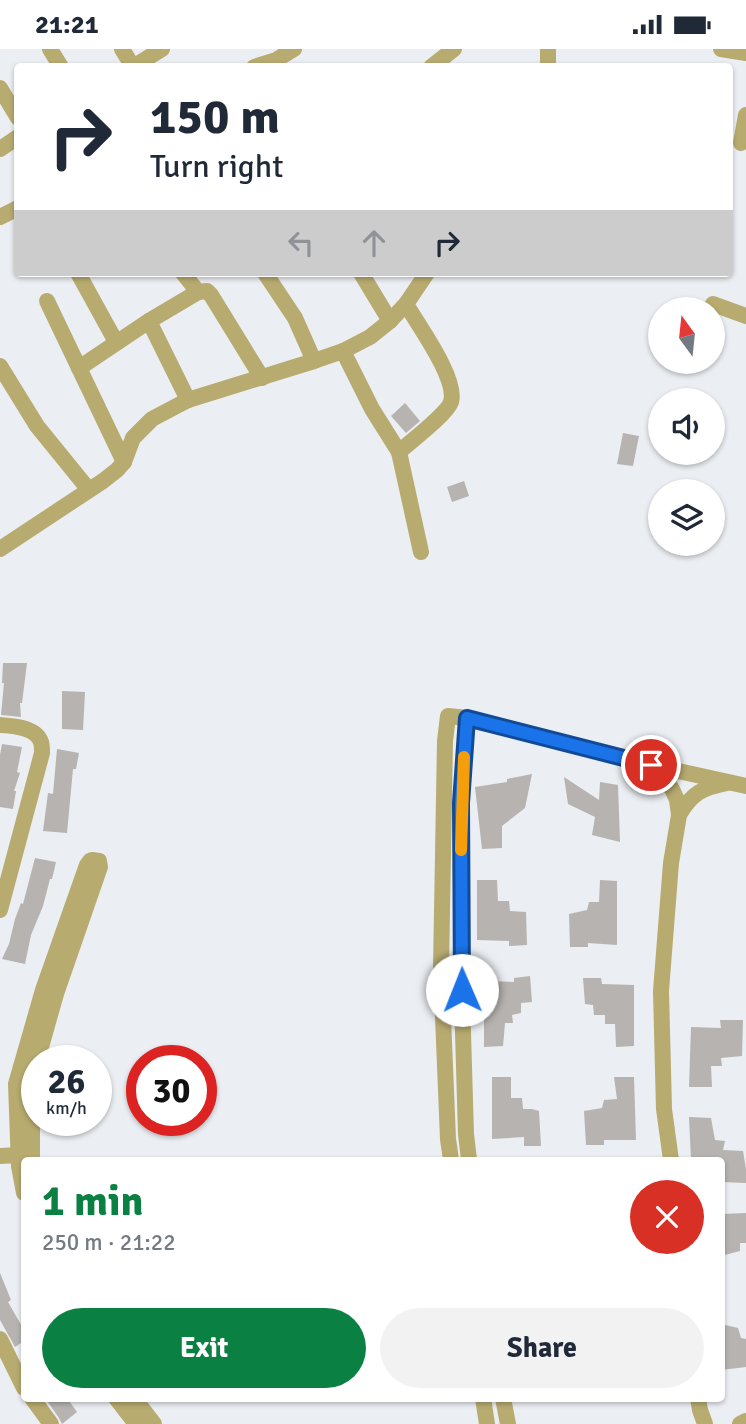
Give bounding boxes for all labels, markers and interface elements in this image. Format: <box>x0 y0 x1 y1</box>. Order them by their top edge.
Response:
text: 21:21 <box>35 9 99 41</box>
text: 150 m <box>150 87 280 147</box>
icon: right <box>35 91 126 182</box>
text: Turn right <box>150 147 283 186</box>
icon: left <box>282 224 320 262</box>
icon: ahead <box>355 224 393 262</box>
icon: right <box>428 224 466 262</box>
north arrow <box>648 297 724 375</box>
map controls <box>648 297 725 556</box>
button: sound <box>648 388 725 465</box>
button: layers <box>648 479 725 556</box>
pin <box>621 735 681 795</box>
icon: arrive <box>632 746 670 784</box>
position arrow <box>425 953 499 1027</box>
speed limit sign: 30 <box>126 1045 217 1136</box>
text: 26 <box>48 1060 85 1103</box>
text: km/h <box>46 1097 87 1119</box>
text: 1 min <box>42 1176 143 1227</box>
button: close <box>630 1180 704 1254</box>
text: 250 m · 21:22 <box>42 1228 176 1257</box>
button: Exit <box>42 1308 366 1388</box>
button: Share <box>380 1308 704 1388</box>

